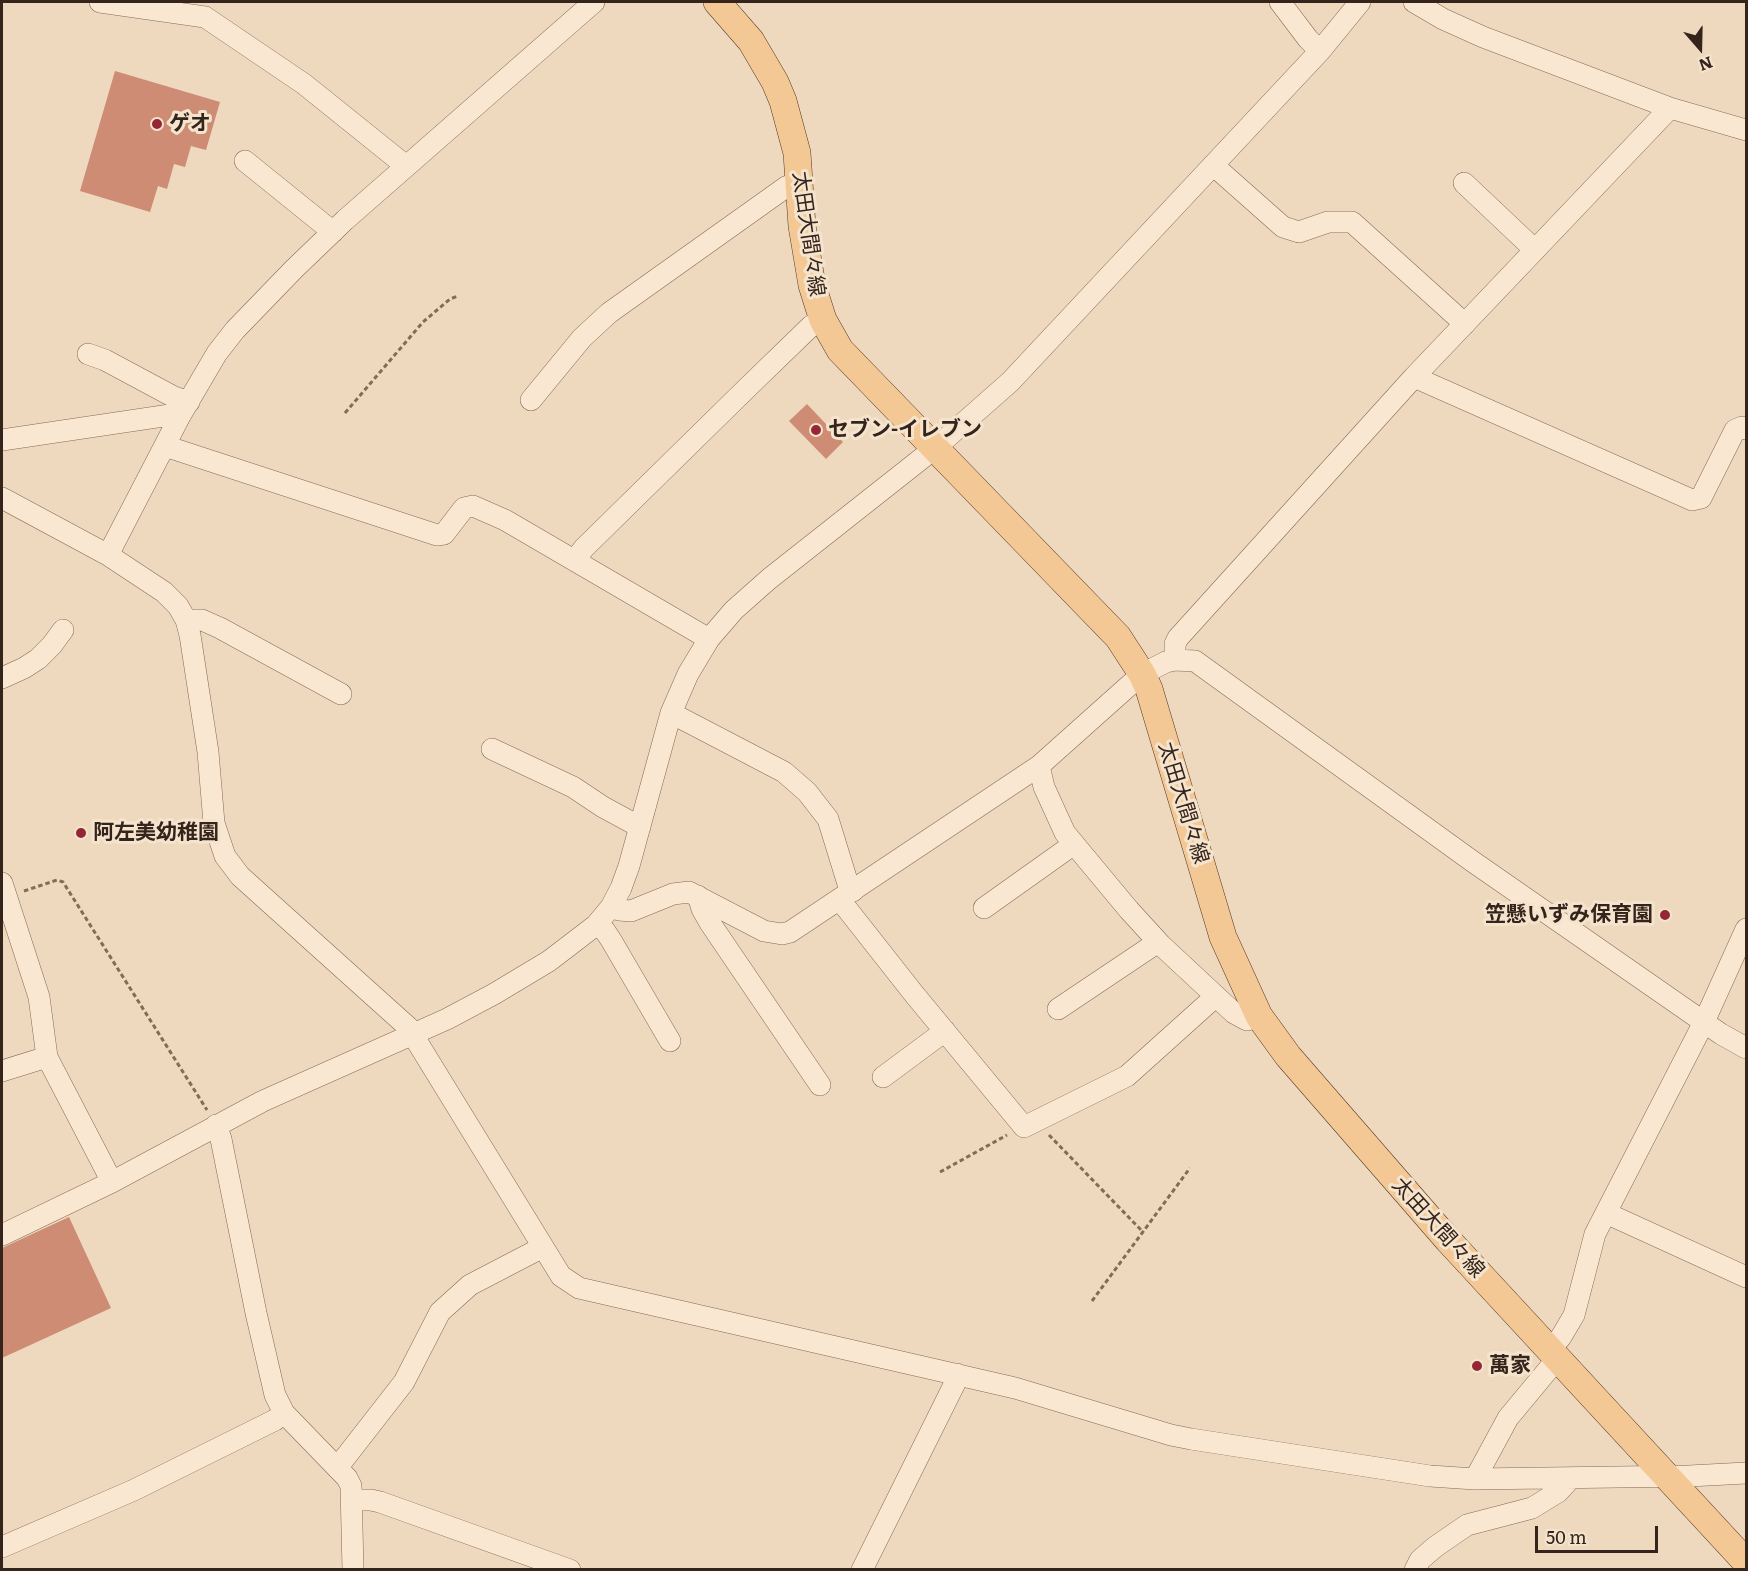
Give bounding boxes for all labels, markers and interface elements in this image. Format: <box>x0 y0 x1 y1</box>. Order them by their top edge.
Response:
north arrow <box>1670 18 1730 78</box>
text: N <box>1696 51 1717 78</box>
place label: ゲオ <box>169 111 211 137</box>
marker: ゲオ <box>150 117 164 131</box>
street label: 太田大間々線 <box>787 170 829 298</box>
place label: セブン-イレブン <box>828 417 982 443</box>
marker: セブン-イレブン <box>809 423 823 437</box>
street label: 太田大間々線 <box>1153 739 1213 867</box>
place label: 阿左美幼稚園 <box>93 820 219 846</box>
marker: 阿左美幼稚園 <box>74 826 88 840</box>
place label: 笠懸いずみ保育園 <box>1485 902 1653 928</box>
marker: 笠懸いずみ保育園 <box>1658 908 1672 922</box>
street label: 太田大間々線 <box>1386 1173 1490 1283</box>
place label: 萬家 <box>1489 1353 1531 1379</box>
marker: 萬家 <box>1470 1359 1484 1373</box>
scale bar <box>1538 1514 1661 1552</box>
text: 50 m <box>1546 1523 1587 1550</box>

